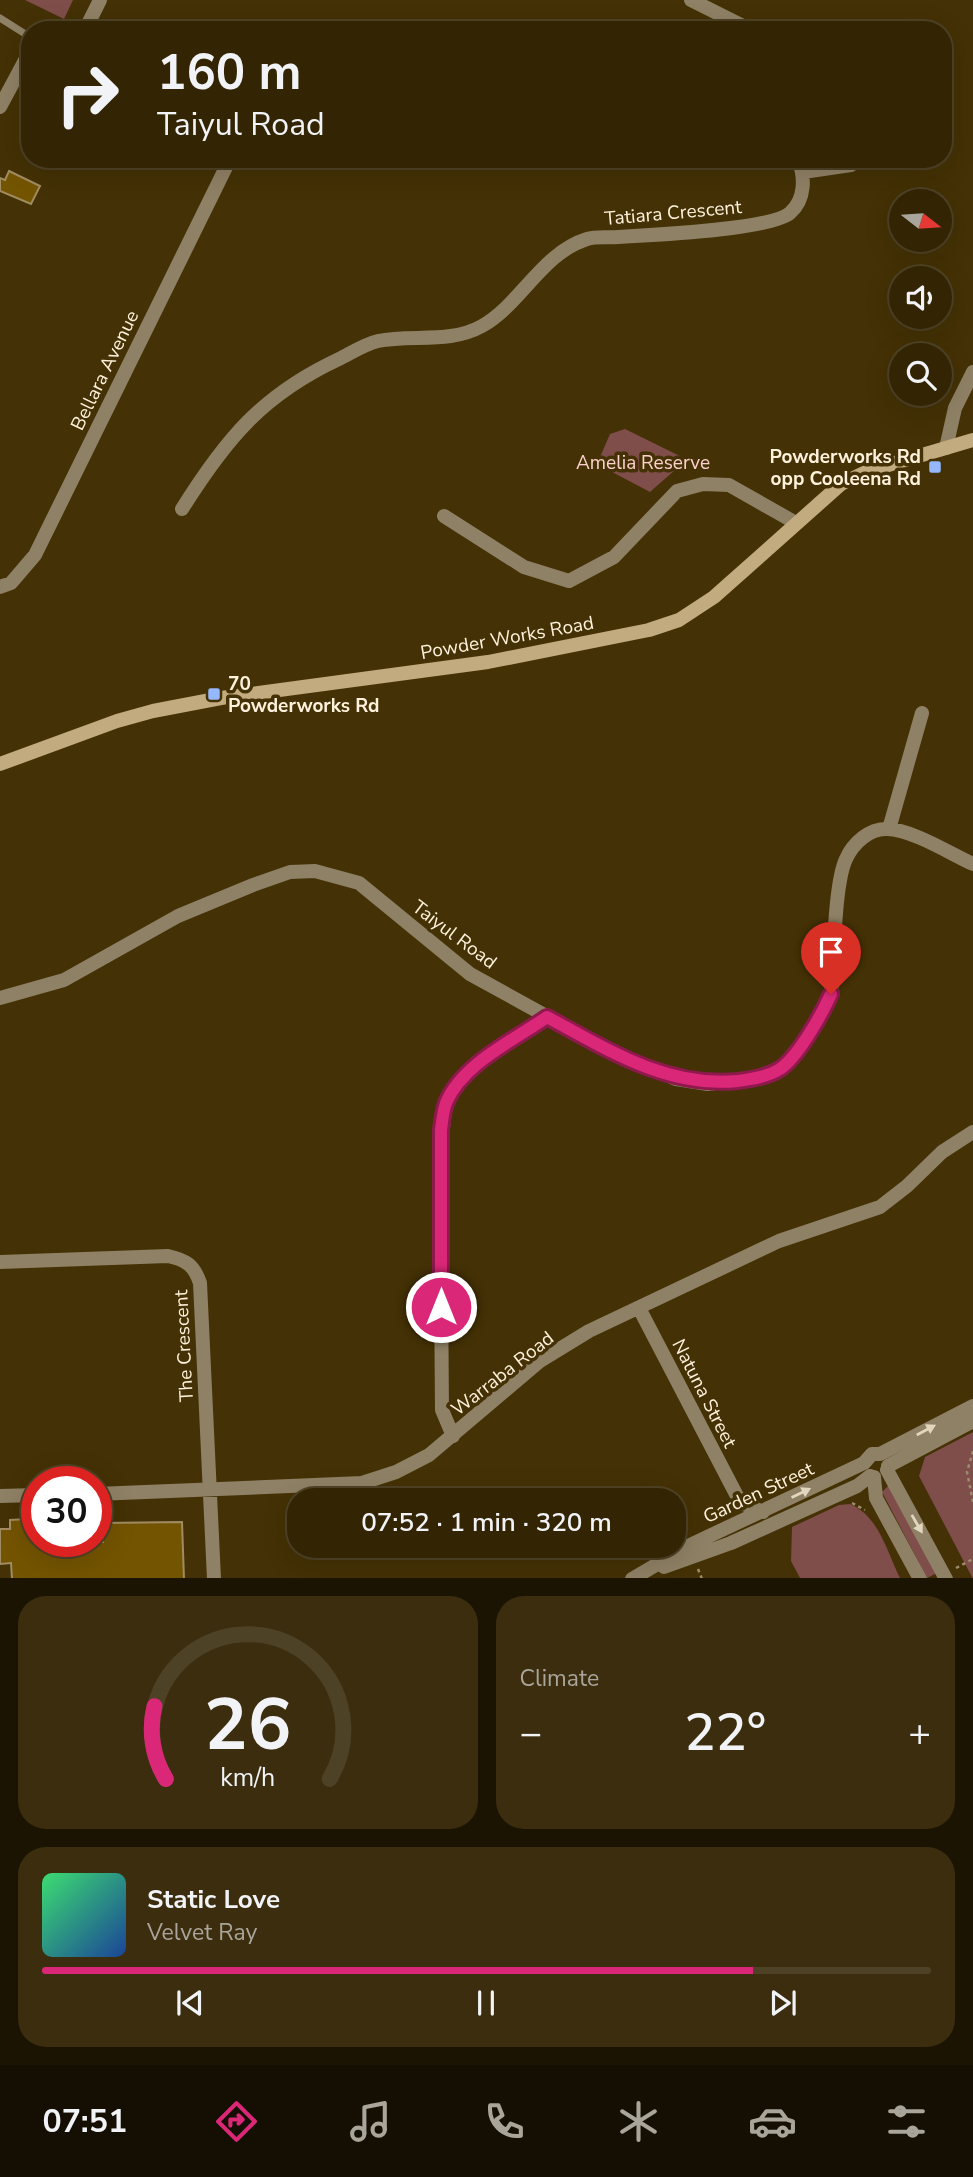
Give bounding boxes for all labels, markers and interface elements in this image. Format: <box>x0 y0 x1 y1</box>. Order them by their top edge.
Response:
text: 160 m <box>157 39 301 106</box>
icon: right <box>42 49 133 140</box>
text: Taiyul Road <box>157 103 325 146</box>
north arrow <box>889 189 952 252</box>
map controls <box>889 189 952 406</box>
street label: Tatiara Crescent <box>603 194 743 232</box>
button: sound <box>889 266 952 329</box>
street label: Bellara Avenue <box>65 306 145 435</box>
button: search <box>889 343 952 406</box>
place label: Powderworks Rd opp Cooleena Rd <box>770 444 921 492</box>
park label: Amelia Reserve <box>576 450 710 476</box>
marker: Powderworks Rd opp Cooleena Rd <box>927 459 943 475</box>
street label: Powder Works Road <box>419 610 596 666</box>
place label: 70 Powderworks Rd <box>228 671 379 719</box>
marker: 70 Powderworks Rd <box>206 686 222 702</box>
street label: Taiyul Road <box>407 894 502 975</box>
pin <box>801 922 861 994</box>
icon: arrive <box>812 933 850 971</box>
position arrow <box>404 1270 478 1344</box>
street label: The Crescent <box>168 1289 200 1403</box>
street label: Warraba Road <box>446 1325 559 1422</box>
street label: Natuna Street <box>666 1335 743 1453</box>
one-way arrow <box>916 1424 936 1435</box>
street label: Garden Street <box>699 1456 818 1530</box>
speed limit sign: 30 <box>21 1466 112 1557</box>
one-way arrow <box>791 1487 811 1499</box>
text: 07:52 · 1 min · 320 m <box>361 1505 612 1540</box>
one-way arrow <box>911 1514 923 1534</box>
text: Climate <box>520 1663 599 1694</box>
text: 26 <box>204 1675 291 1775</box>
text: 22° <box>684 1697 766 1768</box>
text: − <box>520 1708 542 1759</box>
text: + <box>908 1708 931 1759</box>
text: km/h <box>220 1760 275 1794</box>
text: Static Love <box>147 1882 280 1917</box>
text: Velvet Ray <box>147 1917 257 1948</box>
icon: previous <box>171 1984 209 2022</box>
icon: pause <box>467 1984 505 2022</box>
icon: next <box>764 1984 802 2022</box>
icon: directions <box>212 2097 261 2146</box>
icon: music <box>346 2097 395 2146</box>
icon: phone <box>480 2097 529 2146</box>
icon: climate <box>614 2097 663 2146</box>
icon: car <box>748 2097 797 2146</box>
icon: filters <box>882 2097 931 2146</box>
text: 07:51 <box>42 2100 127 2143</box>

